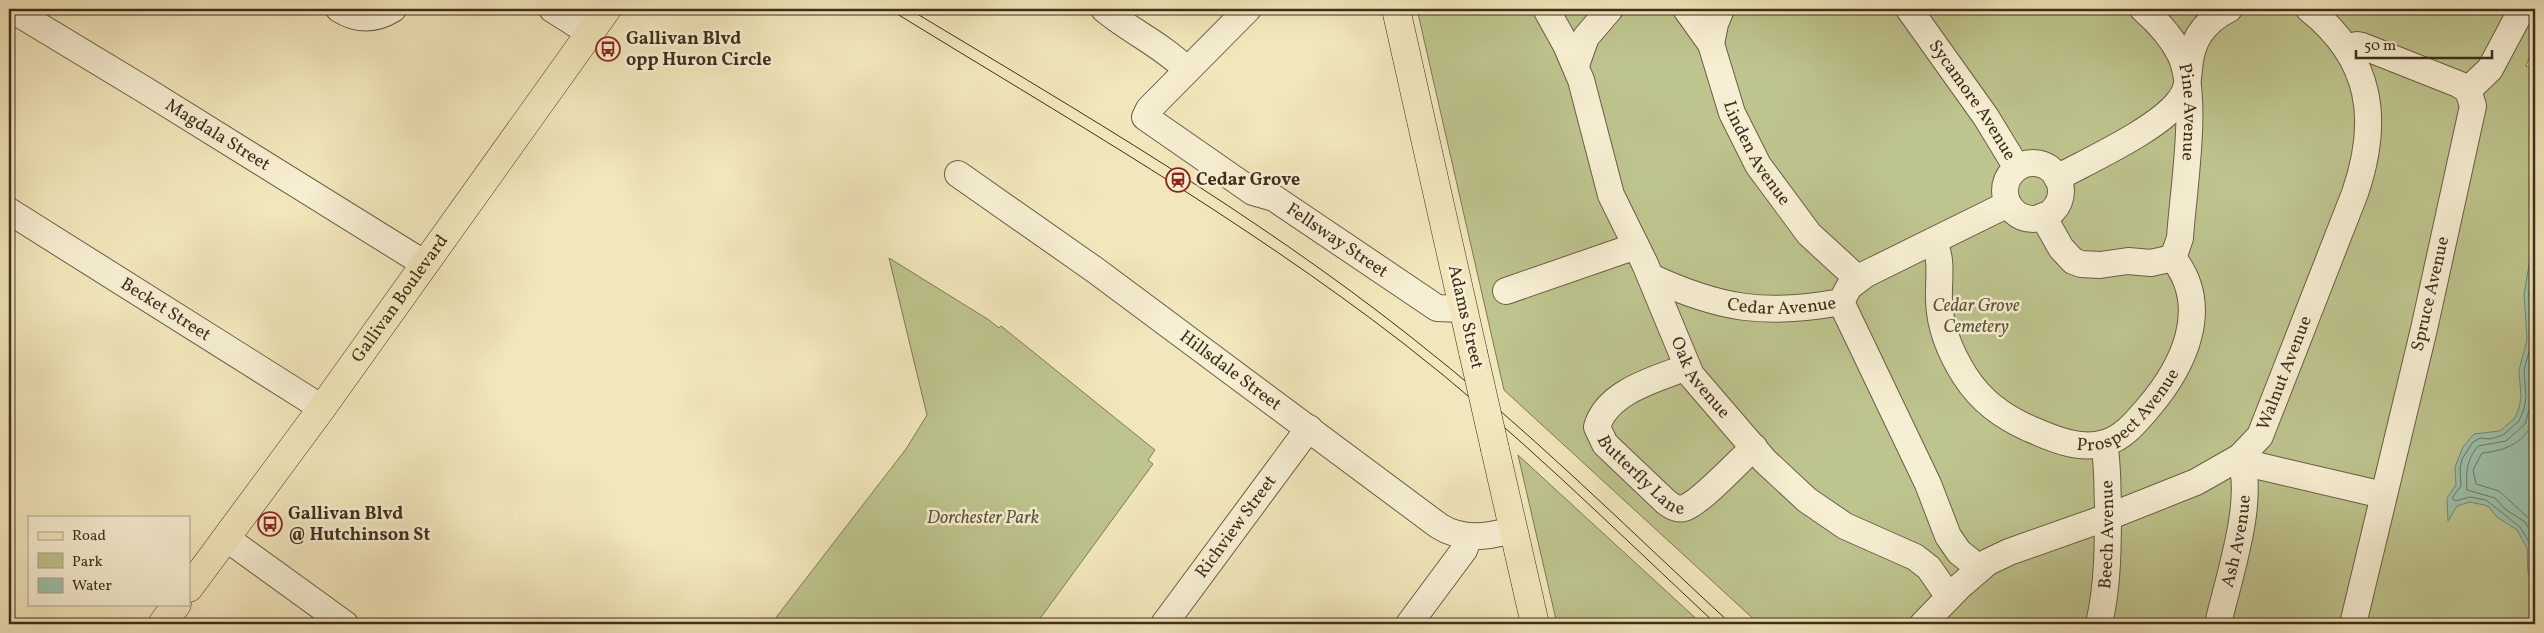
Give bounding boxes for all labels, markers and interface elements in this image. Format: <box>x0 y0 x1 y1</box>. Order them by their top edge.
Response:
place label: Gallivan Blvd opp Huron Circle <box>626 27 771 73</box>
scale bar <box>2356 28 2493 60</box>
street label: Sycamore Avenue <box>1922 35 2022 165</box>
bus stop icon: Gallivan Blvd opp Huron Circle <box>595 36 621 62</box>
text: 50 m <box>2364 36 2396 57</box>
street label: Pine Avenue <box>2172 61 2202 162</box>
street label: Magdala Street <box>160 93 275 177</box>
street label: Linden Avenue <box>1716 98 1796 211</box>
station icon: Cedar Grove <box>1165 167 1191 193</box>
place label: Cedar Grove <box>1196 168 1300 193</box>
street label: Fellsway Street <box>1281 197 1393 284</box>
street label: Gallivan Boulevard <box>346 230 454 368</box>
street label: Spruce Avenue <box>2406 234 2456 354</box>
street label: Adams Street <box>1441 263 1489 371</box>
street label: Becket Street <box>115 272 216 347</box>
street label: Cedar Avenue <box>1725 291 1838 321</box>
park label: Cedar Grove Cemetery <box>1932 294 2020 340</box>
street label: Walnut Avenue <box>2251 312 2318 434</box>
street label: Hillsdale Street <box>1174 324 1287 417</box>
street label: Oak Avenue <box>1664 333 1736 424</box>
street label: Prospect Avenue <box>2076 364 2185 458</box>
street label: Butterfly Lane <box>1590 431 1684 521</box>
street label: Richview Street <box>1189 470 1283 584</box>
street label: Beech Avenue <box>2092 480 2121 590</box>
street label: Ash Avenue <box>2215 494 2257 590</box>
place label: Gallivan Blvd @ Hutchinson St <box>288 502 430 548</box>
park label: Dorchester Park <box>927 506 1039 531</box>
bus stop icon: Gallivan Blvd @ Hutchinson St <box>257 511 283 537</box>
legend <box>28 516 190 606</box>
text: Road <box>72 526 106 547</box>
text: Park <box>72 552 103 573</box>
text: Water <box>72 576 112 597</box>

